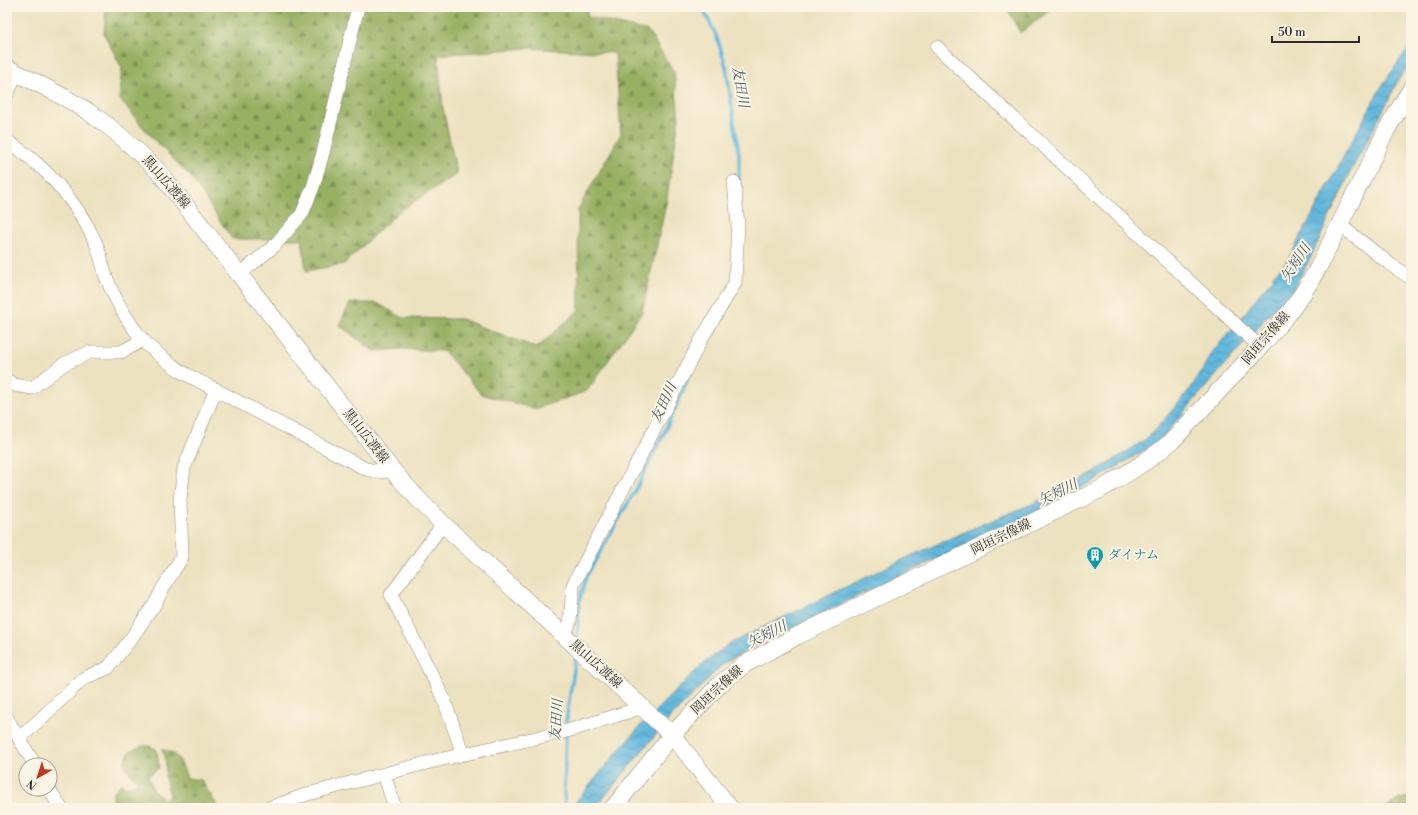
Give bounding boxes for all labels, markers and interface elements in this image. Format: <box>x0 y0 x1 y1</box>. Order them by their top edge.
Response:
scale bar <box>1272 18 1359 44</box>
text: 50 m <box>1278 25 1306 40</box>
water label: 友田川 <box>727 65 753 111</box>
street label: 黒山広渡線 <box>139 152 193 212</box>
water label: 矢矧川 <box>1277 239 1316 286</box>
street label: 岡垣宗像線 <box>1239 308 1293 368</box>
water label: 友田川 <box>647 378 682 426</box>
street label: 黒山広渡線 <box>340 405 392 467</box>
water label: 矢矧川 <box>1035 475 1083 511</box>
street label: 岡垣宗像線 <box>968 516 1034 558</box>
building icon: ダイナム <box>1085 545 1105 570</box>
place label: ダイナム <box>1108 547 1159 563</box>
water label: 矢矧川 <box>744 617 792 653</box>
street label: 黒山広渡線 <box>566 636 626 692</box>
street label: 岡垣宗像線 <box>688 662 746 718</box>
water label: 友田川 <box>547 696 568 742</box>
north arrow <box>18 757 58 797</box>
text: N <box>24 776 40 792</box>

